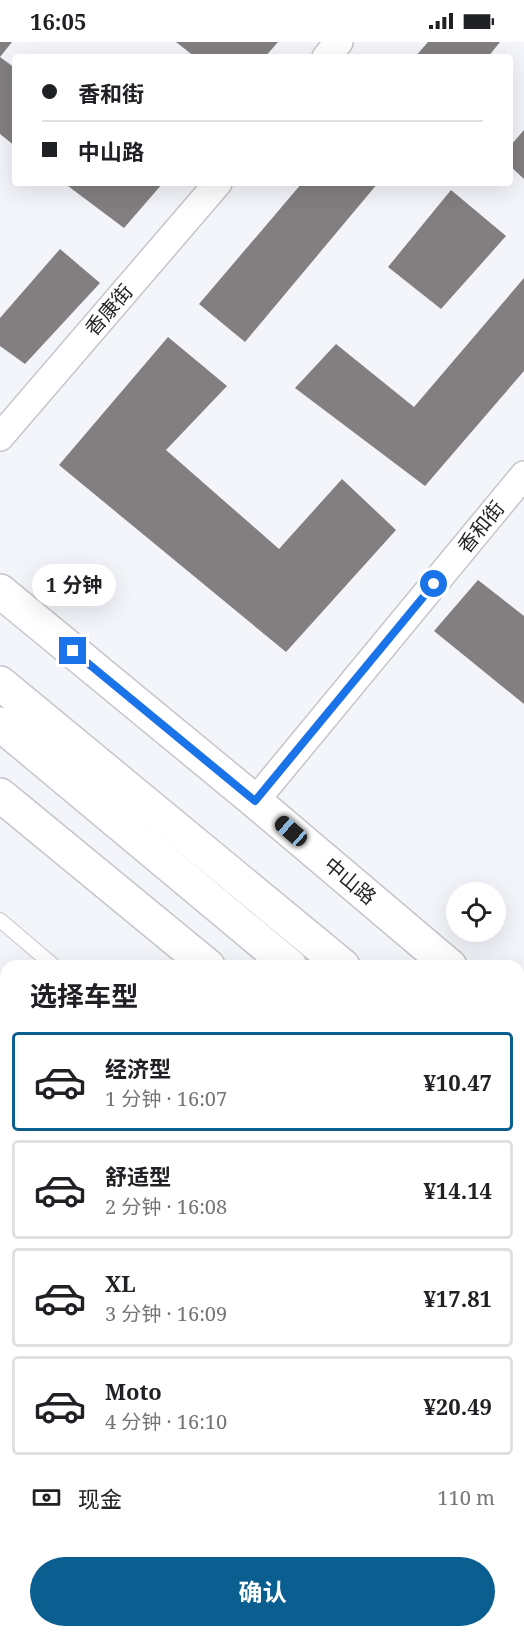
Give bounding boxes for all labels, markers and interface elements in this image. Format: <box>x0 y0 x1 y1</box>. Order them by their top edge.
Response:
text: 16:05 <box>30 6 86 36</box>
text: 香和街 <box>78 78 144 108</box>
text: 中山路 <box>78 136 144 166</box>
street label: 香康街 <box>79 278 138 341</box>
street label: 香和街 <box>451 495 510 558</box>
callout: 1 分钟 <box>31 564 115 606</box>
route start <box>420 570 447 597</box>
text: 1 分钟 <box>46 571 102 598</box>
route end <box>59 637 86 664</box>
car <box>272 812 310 850</box>
street label: 中山路 <box>319 851 382 910</box>
map controls <box>446 882 506 942</box>
button: locate <box>446 882 506 942</box>
text: 选择车型 <box>30 977 138 1014</box>
text: 经济型 <box>105 1053 171 1083</box>
icon: car <box>33 1055 87 1109</box>
text: ¥10.47 <box>423 1067 492 1097</box>
text: 1 分钟 · 16:07 <box>105 1085 227 1112</box>
text: 舒适型 <box>105 1161 171 1191</box>
icon: car <box>33 1163 87 1217</box>
text: ¥14.14 <box>423 1175 492 1205</box>
text: 2 分钟 · 16:08 <box>105 1193 227 1220</box>
text: XL <box>105 1268 136 1298</box>
icon: car <box>33 1271 87 1325</box>
text: ¥17.81 <box>423 1283 492 1313</box>
text: 3 分钟 · 16:09 <box>105 1300 227 1327</box>
text: Moto <box>105 1376 162 1406</box>
icon: car <box>33 1379 87 1433</box>
text: ¥20.49 <box>423 1391 492 1421</box>
text: 4 分钟 · 16:10 <box>105 1408 227 1435</box>
icon: cash <box>30 1481 63 1514</box>
text: 现金 <box>78 1483 122 1513</box>
text: 110 m <box>437 1484 495 1511</box>
button: 确认 <box>30 1557 495 1626</box>

